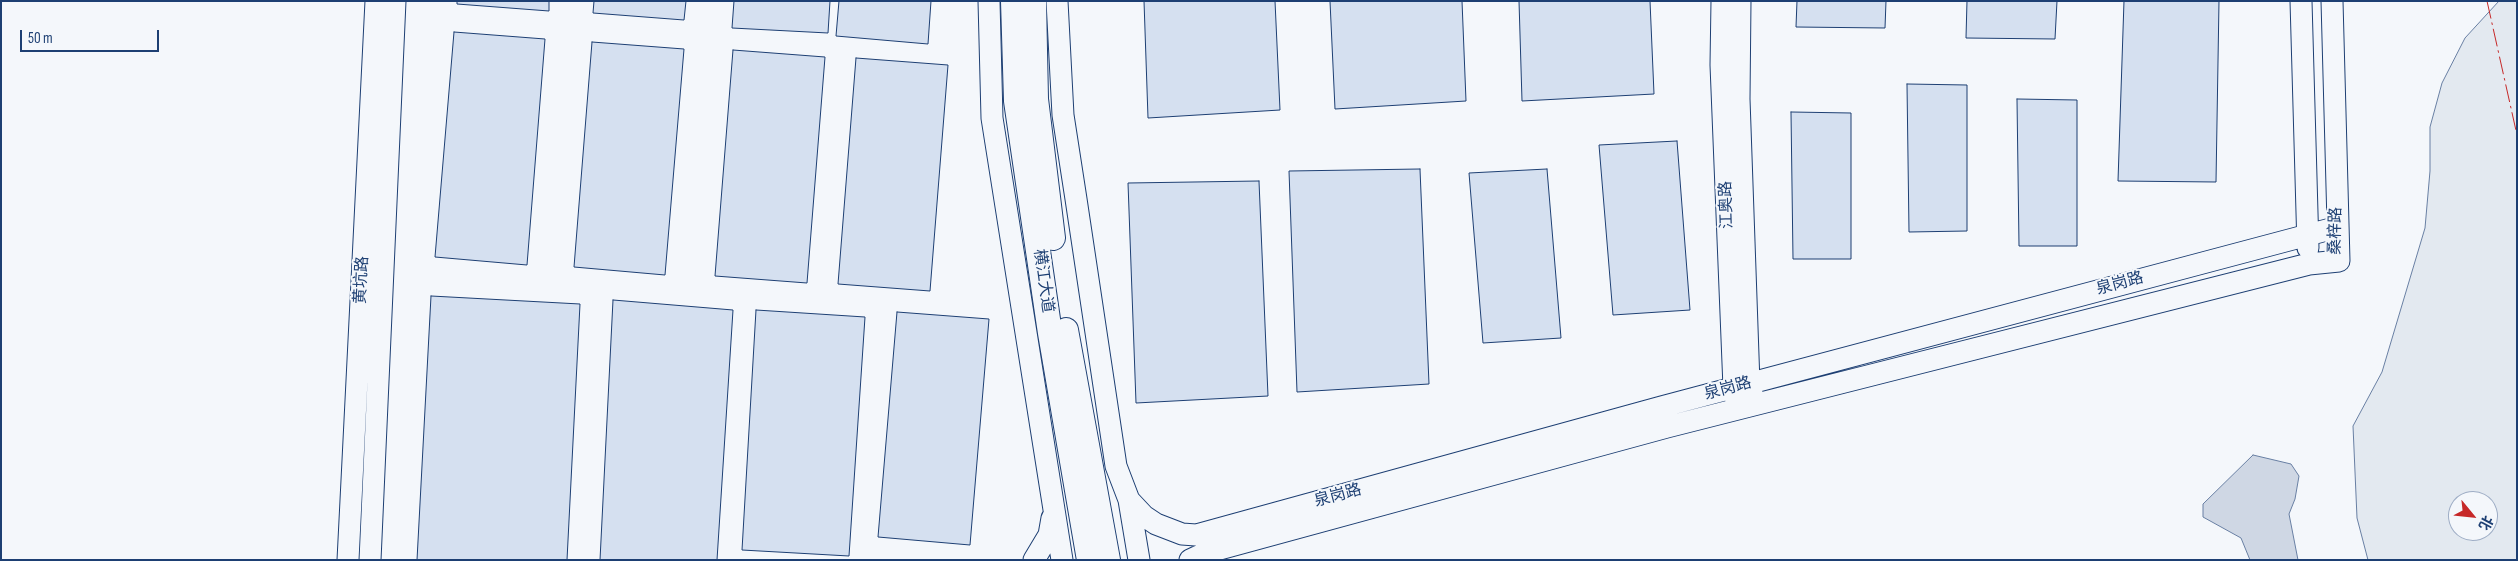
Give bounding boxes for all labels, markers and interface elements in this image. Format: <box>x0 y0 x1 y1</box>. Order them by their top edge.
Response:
scale bar <box>22 20 161 52</box>
text: 50 m <box>28 29 53 48</box>
street label: 江奥路 <box>1717 181 1737 229</box>
street label: 桑梓路 <box>2326 207 2346 255</box>
street label: 横江大道 <box>1029 248 1057 314</box>
street label: 黄坑路 <box>351 256 373 304</box>
street label: 泉岗路 <box>2094 269 2146 299</box>
street label: 泉岗路 <box>1702 374 1754 404</box>
street label: 泉岗路 <box>1312 481 1364 511</box>
north arrow <box>2448 491 2498 541</box>
text: 北 <box>2475 513 2497 533</box>

